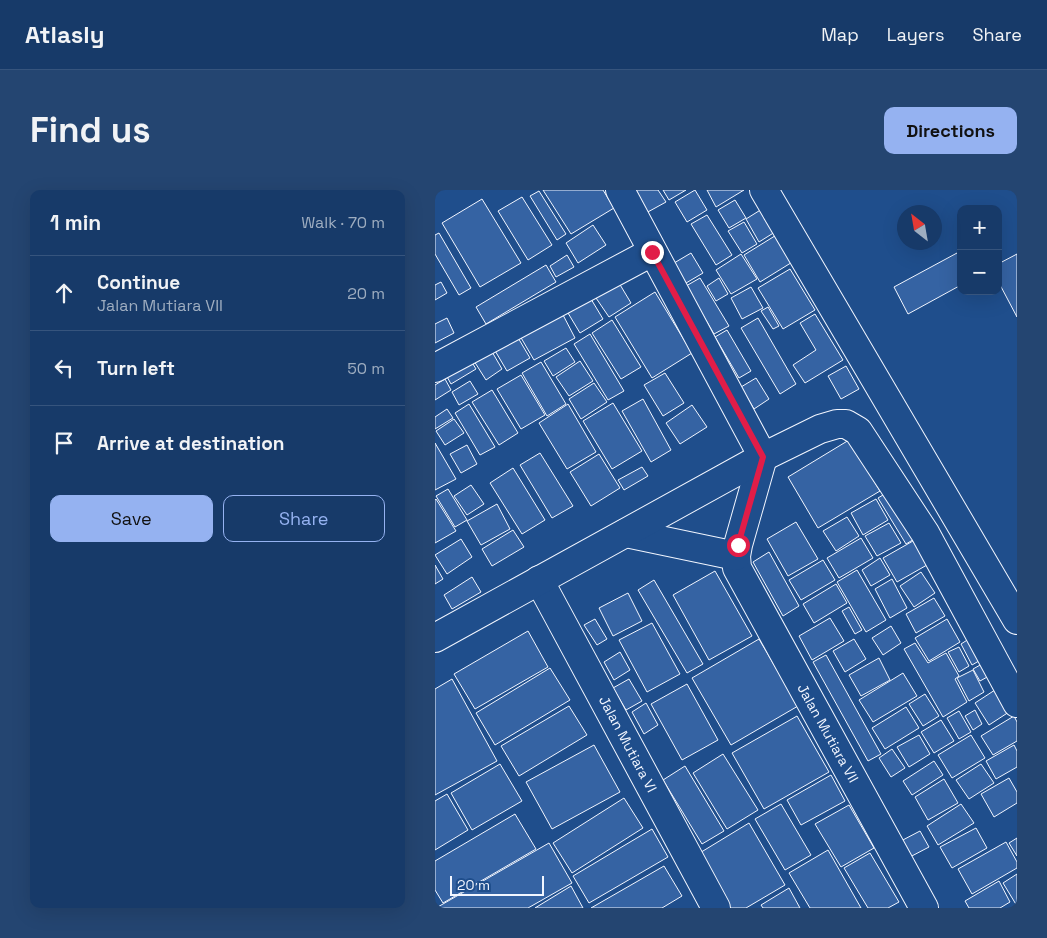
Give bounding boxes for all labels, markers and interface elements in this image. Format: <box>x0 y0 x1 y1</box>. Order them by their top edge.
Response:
text: Atlasly <box>25 19 104 50</box>
text: Map <box>821 23 859 46</box>
text: Layers <box>887 23 944 46</box>
text: Share <box>972 23 1022 46</box>
button: Directions <box>884 107 1017 154</box>
text: Find us <box>30 108 151 152</box>
north arrow <box>897 205 942 250</box>
map controls <box>957 205 1002 295</box>
button: + <box>957 205 1002 250</box>
text: 1 min <box>50 209 101 236</box>
text: Walk · 70 m <box>301 212 385 233</box>
route end <box>641 241 664 264</box>
button: − <box>957 250 1002 295</box>
text: Continue <box>97 270 180 295</box>
icon: ahead <box>50 279 78 307</box>
text: 20 m <box>347 283 385 304</box>
text: Jalan Mutiara VII <box>97 295 223 316</box>
icon: left <box>50 354 78 382</box>
text: Turn left <box>97 356 175 381</box>
text: 50 m <box>347 358 385 379</box>
icon: arrive <box>50 429 78 457</box>
text: Arrive at destination <box>97 431 285 456</box>
button: Save <box>50 495 213 542</box>
button: Share <box>223 495 385 542</box>
route start <box>727 534 750 557</box>
street label: Jalan Mutiara VII <box>793 680 863 786</box>
street label: Jalan Mutiara VI <box>595 693 661 795</box>
scale bar <box>450 873 544 896</box>
text: 20 m <box>457 876 490 894</box>

